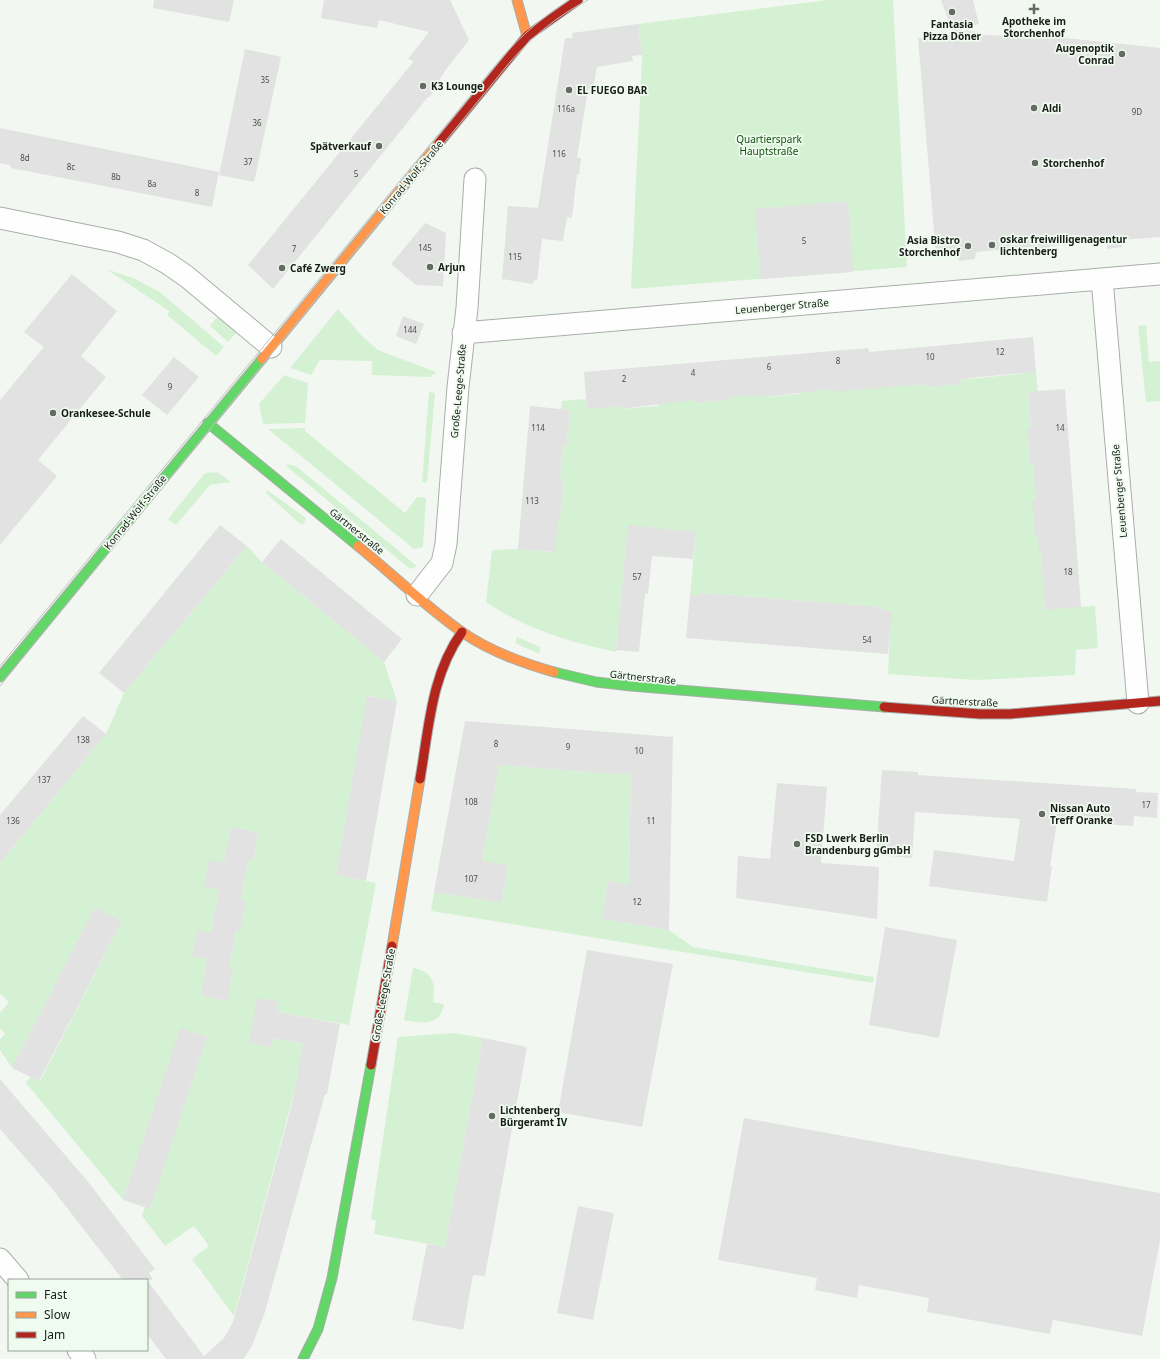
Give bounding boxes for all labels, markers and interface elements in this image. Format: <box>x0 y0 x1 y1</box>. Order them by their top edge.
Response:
marker: Apotheke im Storchenhof <box>1029 4 1039 14</box>
marker: Fantasia Pizza Döner <box>947 7 957 17</box>
place label: Apotheke im Storchenhof <box>1002 14 1066 40</box>
place label: Fantasia Pizza Döner <box>923 17 982 43</box>
place label: Augenoptik Conrad <box>1056 41 1115 67</box>
marker: Augenoptik Conrad <box>1117 49 1127 59</box>
house number: 35 <box>260 74 270 85</box>
place label: K3 Lounge <box>431 79 483 93</box>
marker: K3 Lounge <box>418 81 428 91</box>
place label: EL FUEGO BAR <box>577 83 648 97</box>
marker: EL FUEGO BAR <box>564 85 574 95</box>
place label: Aldi <box>1042 101 1061 115</box>
house number: 116a <box>557 103 575 114</box>
marker: Aldi <box>1029 103 1039 113</box>
house number: 9D <box>1132 106 1142 117</box>
house number: 36 <box>252 117 262 128</box>
park label: Quartierspark Hauptstraße <box>736 132 803 158</box>
street label: Konrad-Wolf-Straße <box>376 137 446 217</box>
place label: Spätverkauf <box>310 139 372 153</box>
marker: Spätverkauf <box>374 141 384 151</box>
house number: 116 <box>552 148 566 159</box>
house number: 8d <box>20 152 30 163</box>
house number: 37 <box>243 156 253 167</box>
place label: Storchenhof <box>1043 156 1105 170</box>
marker: Storchenhof <box>1030 158 1040 168</box>
house number: 8c <box>67 161 75 172</box>
house number: 5 <box>354 168 359 179</box>
house number: 8b <box>111 171 121 182</box>
house number: 8a <box>147 178 157 189</box>
house number: 8 <box>195 187 200 198</box>
place label: oskar freiwilligenagentur lichtenberg <box>1000 232 1128 258</box>
place label: Asia Bistro Storchenhof <box>899 233 961 259</box>
house number: 5 <box>802 235 807 246</box>
marker: oskar freiwilligenagentur lichtenberg <box>987 240 997 250</box>
marker: Asia Bistro Storchenhof <box>963 241 973 251</box>
house number: 145 <box>418 242 432 253</box>
house number: 7 <box>292 243 297 254</box>
house number: 115 <box>508 251 522 262</box>
place label: Arjun <box>438 260 465 274</box>
place label: Café Zwerg <box>290 261 346 275</box>
marker: Arjun <box>425 262 435 272</box>
marker: Café Zwerg <box>277 263 287 273</box>
street label: Leuenberger Straße <box>735 295 830 317</box>
house number: 144 <box>403 324 417 335</box>
street label: Große-Leege-Straße <box>447 343 469 439</box>
house number: 12 <box>995 346 1005 357</box>
house number: 10 <box>925 351 935 362</box>
house number: 8 <box>836 355 841 366</box>
house number: 6 <box>767 361 772 372</box>
house number: 4 <box>691 367 696 378</box>
house number: 2 <box>622 373 627 384</box>
house number: 9 <box>168 381 173 392</box>
place label: Orankesee-Schule <box>61 406 151 420</box>
marker: Orankesee-Schule <box>48 408 58 418</box>
house number: 114 <box>531 422 545 433</box>
house number: 14 <box>1055 422 1065 433</box>
street label: Leuenberger Straße <box>1108 443 1130 538</box>
street label: Konrad-Wolf-Straße <box>101 471 170 552</box>
house number: 113 <box>525 495 539 506</box>
street label: Gärtnerstraße <box>327 505 388 558</box>
house number: 18 <box>1063 566 1073 577</box>
house number: 57 <box>632 571 642 582</box>
house number: 54 <box>862 634 872 645</box>
street label: Gärtnerstraße <box>609 667 677 687</box>
street label: Gärtnerstraße <box>931 692 999 710</box>
house number: 138 <box>76 734 90 745</box>
house number: 8 <box>494 738 499 749</box>
house number: 9 <box>566 741 571 752</box>
house number: 10 <box>634 745 644 756</box>
house number: 137 <box>37 774 51 785</box>
house number: 108 <box>464 796 478 807</box>
house number: 17 <box>1141 799 1151 810</box>
place label: Nissan Auto Treff Oranke <box>1050 801 1113 827</box>
marker: Nissan Auto Treff Oranke <box>1037 809 1047 819</box>
house number: 136 <box>6 815 20 826</box>
house number: 11 <box>646 815 656 826</box>
place label: FSD Lwerk Berlin Brandenburg gGmbH <box>805 831 911 857</box>
marker: FSD Lwerk Berlin Brandenburg gGmbH <box>792 839 802 849</box>
house number: 107 <box>464 873 478 884</box>
house number: 12 <box>632 896 642 907</box>
street label: Große-Leege-Straße <box>368 947 398 1043</box>
place label: Lichtenberg Bürgeramt IV <box>500 1103 568 1129</box>
marker: Lichtenberg Bürgeramt IV <box>487 1111 497 1121</box>
legend <box>8 1279 148 1351</box>
text: Fast <box>44 1286 68 1303</box>
text: Slow <box>44 1306 71 1323</box>
text: Jam <box>43 1326 65 1343</box>

